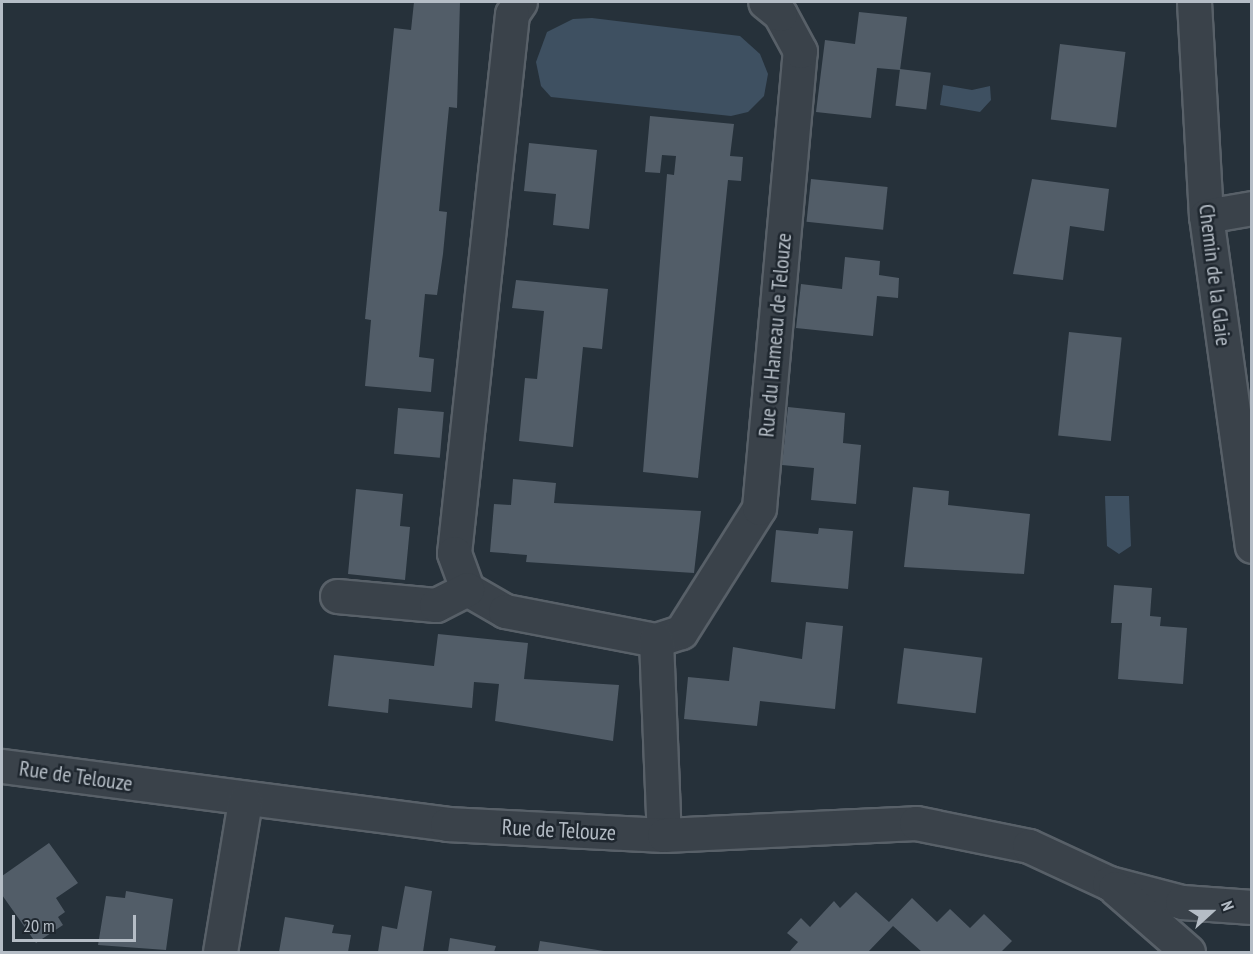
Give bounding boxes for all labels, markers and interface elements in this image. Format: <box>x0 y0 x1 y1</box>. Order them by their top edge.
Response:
street label: Chemin de la Glaie <box>1193 203 1237 347</box>
street label: Rue du Hameau de Telouze <box>753 232 797 438</box>
street label: Rue de Telouze <box>17 755 135 797</box>
street label: Rue de Telouze <box>501 814 617 846</box>
north arrow <box>1181 882 1241 942</box>
text: N <box>1217 898 1239 913</box>
scale bar <box>15 903 140 941</box>
text: 20 m <box>23 914 55 937</box>

